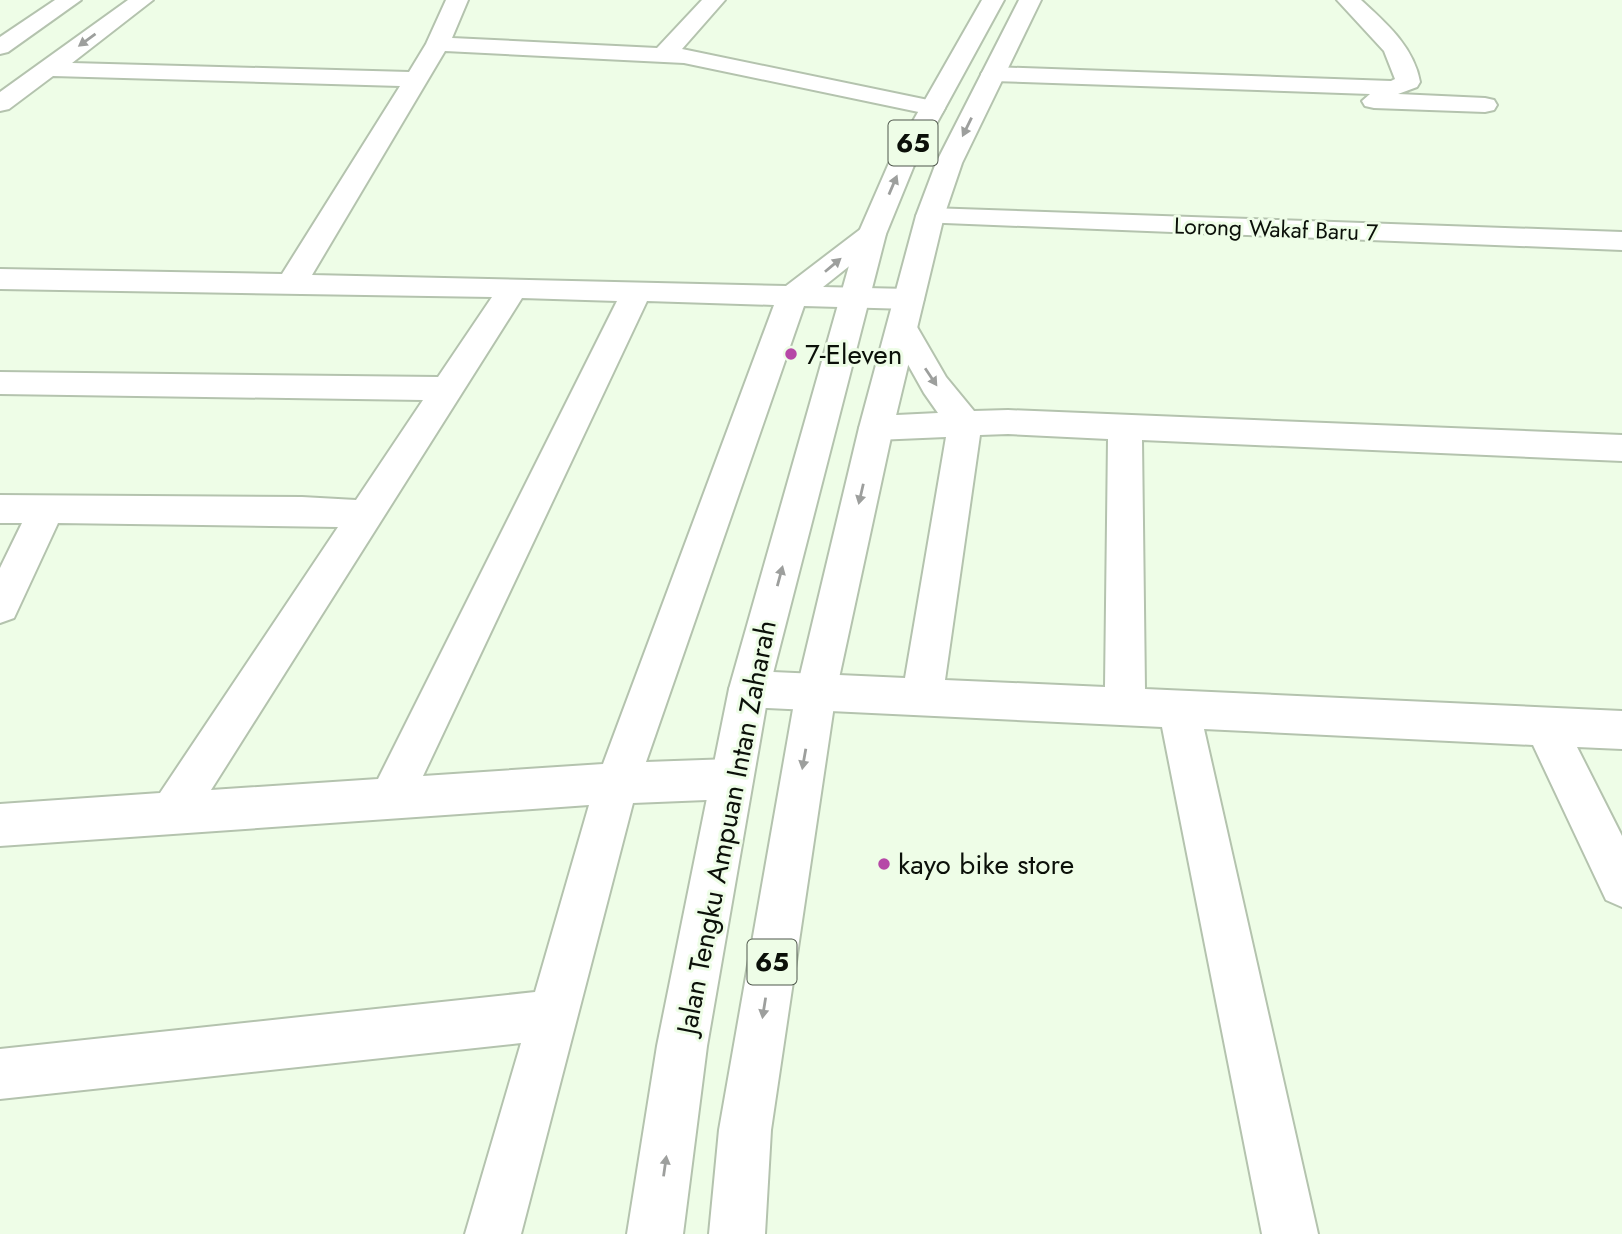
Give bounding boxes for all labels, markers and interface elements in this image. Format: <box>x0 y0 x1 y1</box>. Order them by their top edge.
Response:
one-way arrow <box>78 33 96 47</box>
one-way arrow <box>962 117 973 137</box>
road number: 65 <box>888 120 937 166</box>
one-way arrow <box>888 174 899 195</box>
street label: Lorong Wakaf Baru 7 <box>1173 208 1379 250</box>
one-way arrow <box>825 258 842 273</box>
place label: 7-Eleven <box>805 334 902 375</box>
marker: 7-Eleven <box>783 346 799 362</box>
one-way arrow <box>924 367 937 387</box>
one-way arrow <box>855 483 866 505</box>
one-way arrow <box>775 565 785 586</box>
street label: Jalan Tengku Ampuan Intan Zaharah <box>665 617 787 1041</box>
one-way arrow <box>798 748 809 770</box>
place label: kayo bike store <box>898 844 1074 885</box>
marker: kayo bike store <box>876 856 892 872</box>
road number: 65 <box>748 939 796 984</box>
one-way arrow <box>758 997 769 1019</box>
one-way arrow <box>659 1155 670 1177</box>

